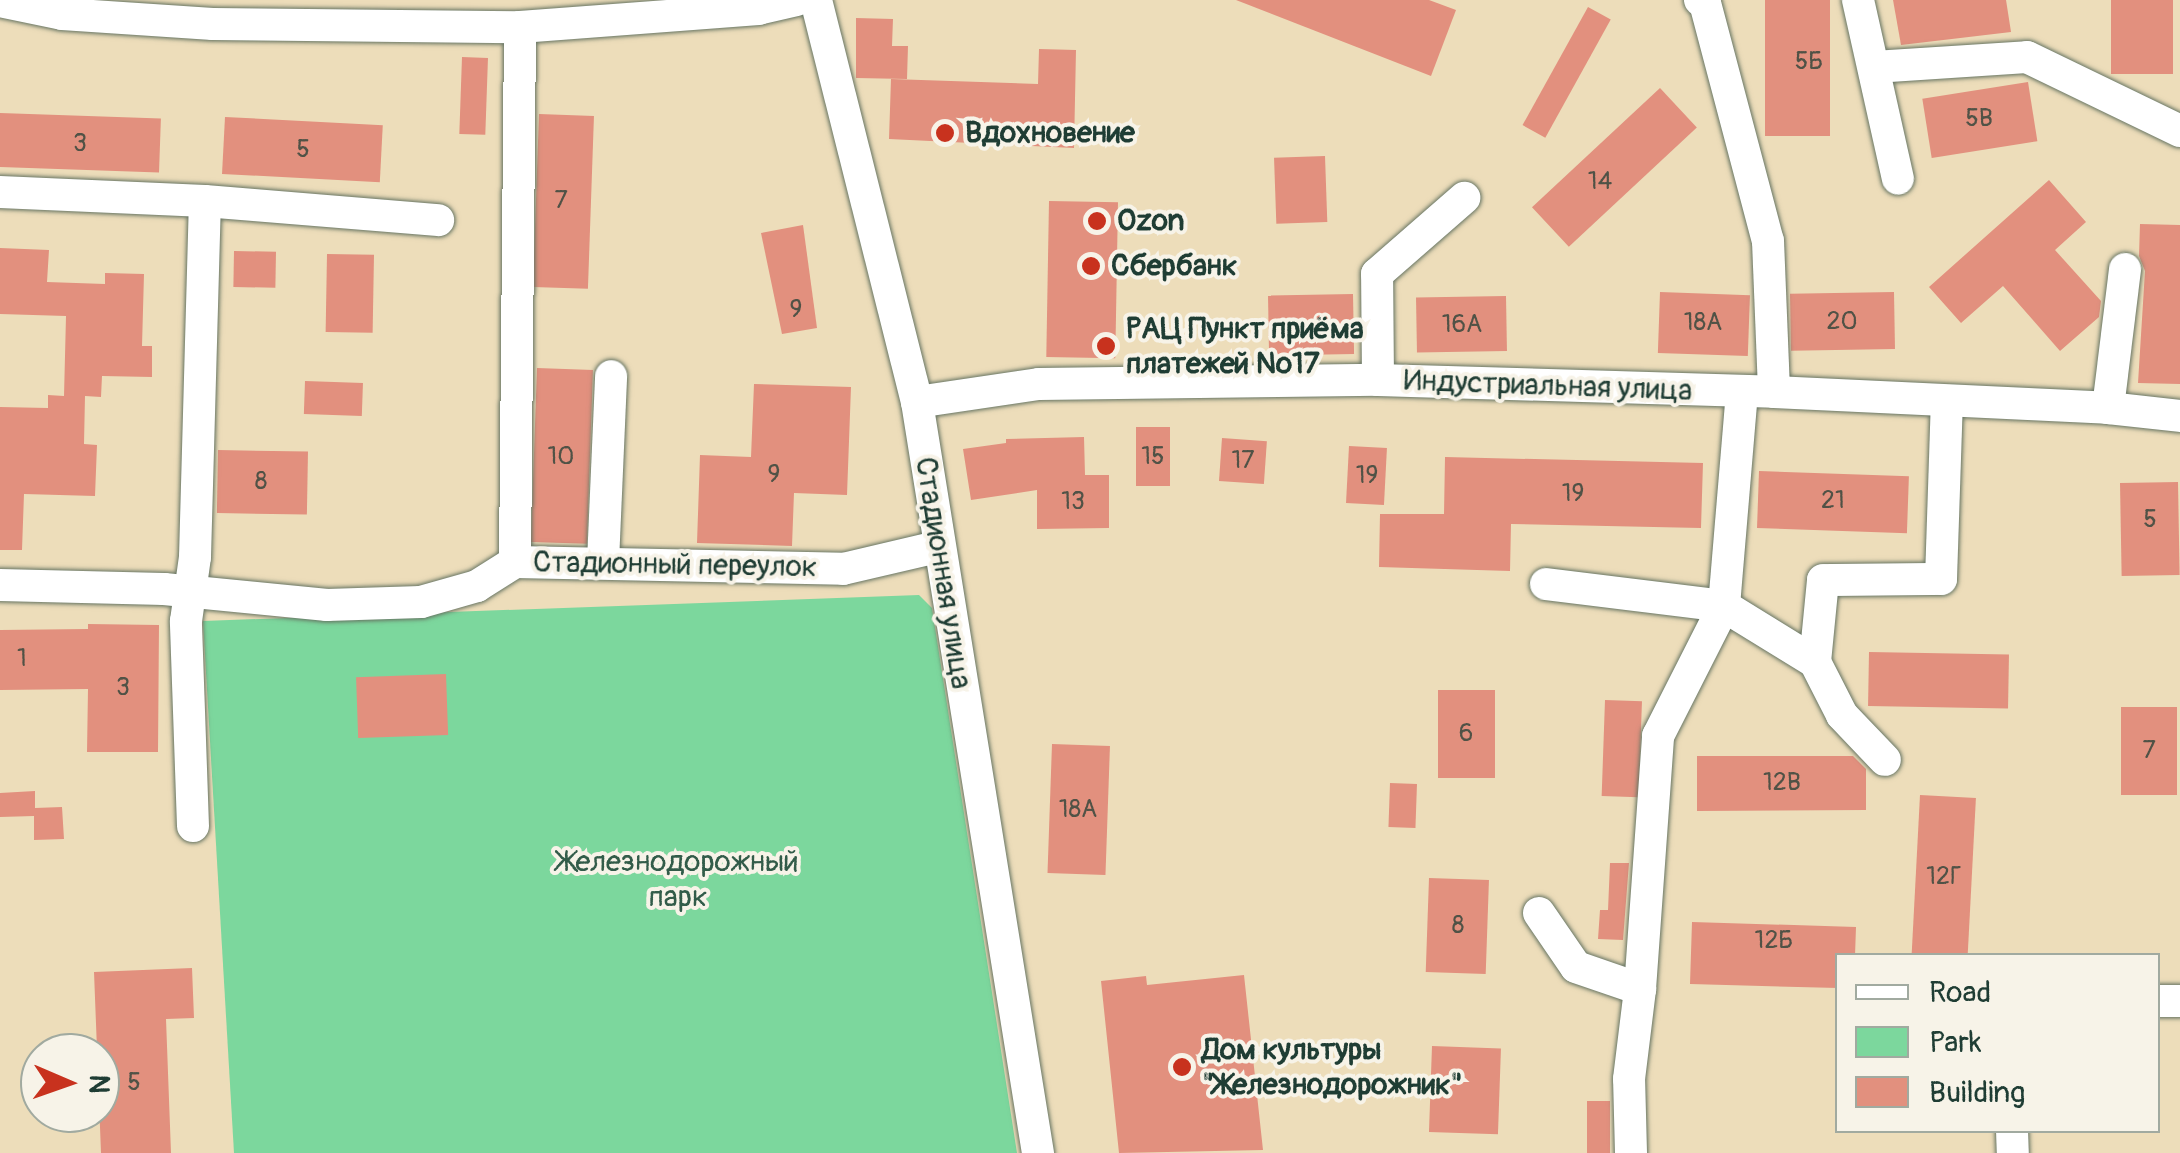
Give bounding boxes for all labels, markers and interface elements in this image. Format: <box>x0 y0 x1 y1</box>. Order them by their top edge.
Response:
house number: 5Б <box>1795 47 1823 77</box>
house number: 5В <box>1965 104 1993 134</box>
place label: Вдохновение <box>965 115 1135 151</box>
marker: Вдохновение <box>934 122 956 144</box>
house number: 3 <box>73 129 87 159</box>
house number: 5 <box>296 135 310 165</box>
house number: 14 <box>1588 167 1612 197</box>
house number: 7 <box>554 186 568 216</box>
place label: Ozon <box>1117 203 1184 239</box>
marker: Ozon <box>1086 210 1108 232</box>
place label: Сбербанк <box>1111 248 1237 284</box>
marker: Сбербанк <box>1080 255 1102 277</box>
house number: 9 <box>790 295 802 325</box>
house number: 20 <box>1826 307 1858 337</box>
house number: 18А <box>1684 308 1722 338</box>
house number: 16А <box>1442 310 1482 340</box>
place label: РАЦ Пункт приёма платежей №17 <box>1126 311 1364 382</box>
marker: РАЦ Пункт приёма платежей №17 <box>1095 335 1117 357</box>
street label: Индустриальная улица <box>1403 363 1693 409</box>
house number: 10 <box>548 442 574 472</box>
house number: 15 <box>1141 442 1165 472</box>
house number: 17 <box>1232 446 1254 476</box>
street label: Стадионная улица <box>907 455 979 691</box>
house number: 9 <box>768 460 780 490</box>
house number: 19 <box>1356 461 1378 491</box>
house number: 8 <box>255 467 267 497</box>
house number: 19 <box>1562 479 1584 509</box>
house number: 21 <box>1821 486 1845 516</box>
house number: 13 <box>1061 487 1085 517</box>
house number: 5 <box>2143 505 2157 535</box>
street label: Стадионный переулок <box>533 545 817 585</box>
house number: 1 <box>17 644 27 674</box>
house number: 3 <box>116 673 130 703</box>
house number: 6 <box>1459 719 1473 749</box>
house number: 7 <box>2142 736 2156 766</box>
house number: 12В <box>1763 768 1801 798</box>
house number: 18А <box>1059 795 1097 825</box>
park label: Железнодорожный парк <box>557 844 799 914</box>
house number: 12Г <box>1926 862 1962 892</box>
house number: 8 <box>1452 911 1464 941</box>
house number: 12Б <box>1755 926 1793 956</box>
legend <box>1835 953 2160 1133</box>
text: Road <box>1929 974 1991 1011</box>
text: Park <box>1929 1024 1982 1061</box>
place label: Дом культуры "Железнодорожник" <box>1202 1032 1463 1102</box>
north arrow <box>20 1033 120 1133</box>
marker: Дом культуры "Железнодорожник" <box>1171 1056 1193 1078</box>
house number: 5 <box>127 1068 141 1098</box>
text: N <box>81 1074 116 1094</box>
text: Building <box>1929 1074 2025 1111</box>

